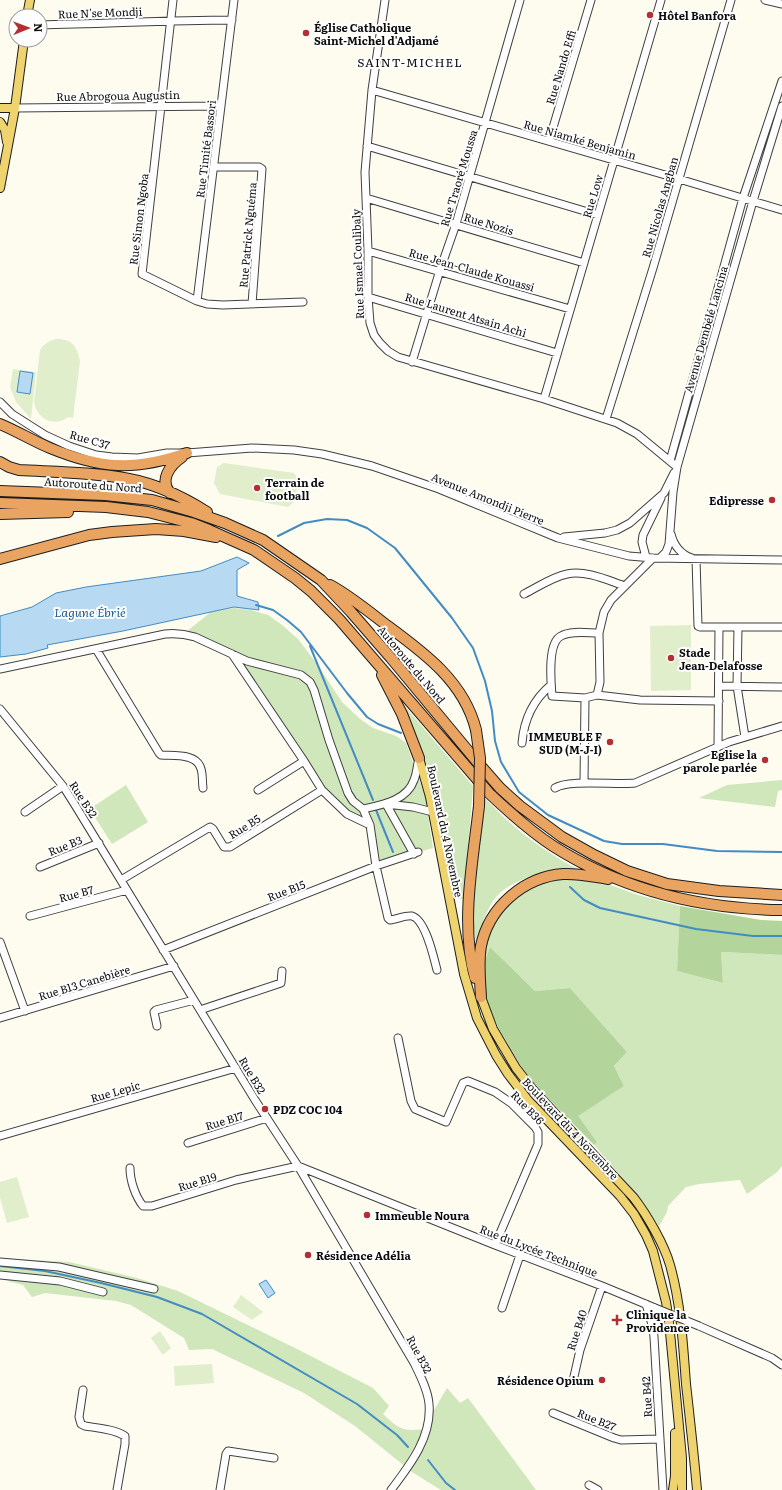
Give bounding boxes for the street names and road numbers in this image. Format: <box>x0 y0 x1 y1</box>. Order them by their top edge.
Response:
street label: Rue N'se Mondji <box>57 3 143 21</box>
street label: Rue Nando Effi <box>541 28 579 106</box>
street label: Rue Abrogoua Augustin <box>56 86 180 104</box>
street label: Rue Timité Bassori <box>191 99 219 199</box>
street label: Rue Niamké Benjamin <box>522 115 638 163</box>
street label: Rue Traoré Moussa <box>436 127 480 228</box>
street label: Rue Nicolas Angban <box>637 155 681 259</box>
street label: Rue Simon Ngoba <box>124 172 152 266</box>
street label: Rue Low <box>578 172 606 220</box>
street label: Rue Patrick Nguéma <box>234 181 260 288</box>
street label: Rue Ismael Coulibaly <box>347 208 367 319</box>
street label: Rue Nozis <box>462 208 516 238</box>
street label: Rue Jean-Claude Kouassi <box>407 243 537 295</box>
street label: Avenue Dembélé Lancina <box>679 264 731 394</box>
street label: Rue Laurent Atsain Achi <box>403 288 529 340</box>
street label: Rue C37 <box>68 426 112 452</box>
street label: Avenue Amondji Pierre <box>429 468 547 528</box>
street label: Autoroute du Nord <box>44 473 143 495</box>
street label: Autoroute du Nord <box>374 621 450 707</box>
street label: Boulevard du 4 Novembre <box>424 764 468 899</box>
street label: Rue B32 <box>66 778 102 821</box>
street label: Rue B5 <box>225 810 264 842</box>
street label: Rue B3 <box>46 831 85 859</box>
street label: Rue B15 <box>265 875 308 905</box>
street label: Rue B7 <box>57 881 95 905</box>
street label: Rue B13 Canebière <box>36 960 132 1004</box>
street label: Rue B32 <box>236 1053 271 1097</box>
street label: Boulevard du 4 Novembre <box>519 1073 623 1183</box>
street label: Rue Lepic <box>88 1076 142 1106</box>
street label: Rue B36 <box>508 1087 548 1128</box>
street label: Rue B17 <box>203 1106 246 1133</box>
street label: Rue B19 <box>176 1167 219 1194</box>
street label: Rue du Lycée Technique <box>478 1220 601 1280</box>
street label: Rue B40 <box>562 1308 590 1352</box>
street label: Rue B32 <box>403 1332 437 1376</box>
street label: Rue B42 <box>637 1376 655 1418</box>
street label: Rue B27 <box>575 1404 619 1434</box>

